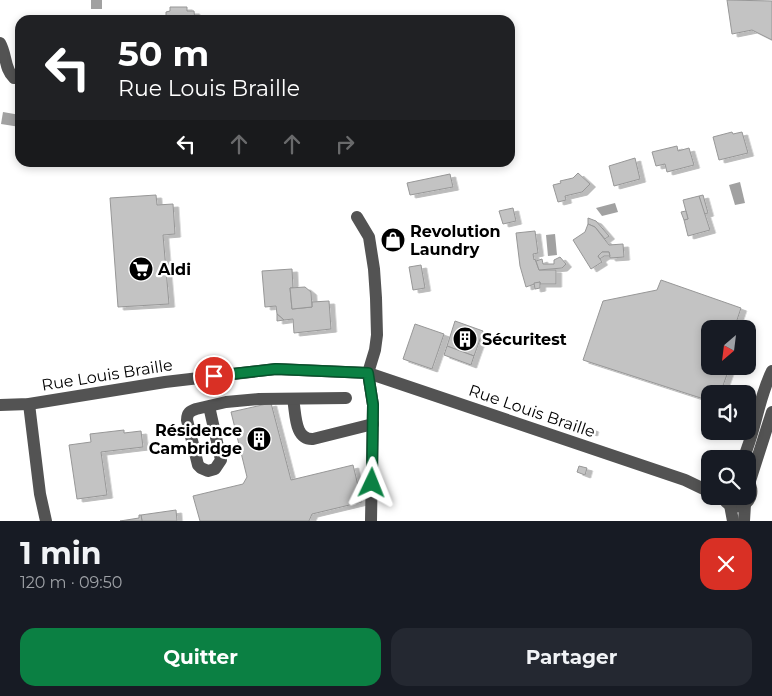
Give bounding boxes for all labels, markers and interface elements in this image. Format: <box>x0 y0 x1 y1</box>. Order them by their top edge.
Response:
text: 50 m <box>118 32 209 75</box>
icon: left <box>35 35 100 100</box>
text: Rue Louis Braille <box>118 75 300 102</box>
icon: left <box>172 130 200 158</box>
icon: ahead <box>225 130 253 158</box>
icon: ahead <box>278 130 306 158</box>
icon: right <box>331 130 359 158</box>
place label: Revolution Laundry <box>410 222 501 259</box>
shop icon: Revolution Laundry <box>380 227 406 253</box>
supermarket icon: Aldi <box>128 256 154 282</box>
place label: Aldi <box>157 260 191 279</box>
north arrow <box>701 320 756 375</box>
map controls <box>701 320 756 505</box>
building icon: Sécuritest <box>452 326 478 352</box>
place label: Sécuritest <box>482 330 567 349</box>
street label: Rue Louis Braille <box>40 355 174 395</box>
pin <box>193 355 235 397</box>
icon: arrive <box>200 362 228 390</box>
street label: Rue Louis Braille <box>466 380 598 442</box>
button: sound <box>701 385 756 440</box>
place label: Résidence Cambridge <box>149 421 242 458</box>
building icon: Résidence Cambridge <box>246 426 272 452</box>
button: search <box>701 450 756 505</box>
position arrow <box>345 456 397 508</box>
text: 1 min <box>20 535 101 572</box>
button: close <box>700 538 752 590</box>
text: 120 m · 09:50 <box>20 573 122 592</box>
button: Quitter <box>20 628 381 686</box>
button: Partager <box>391 628 752 686</box>

